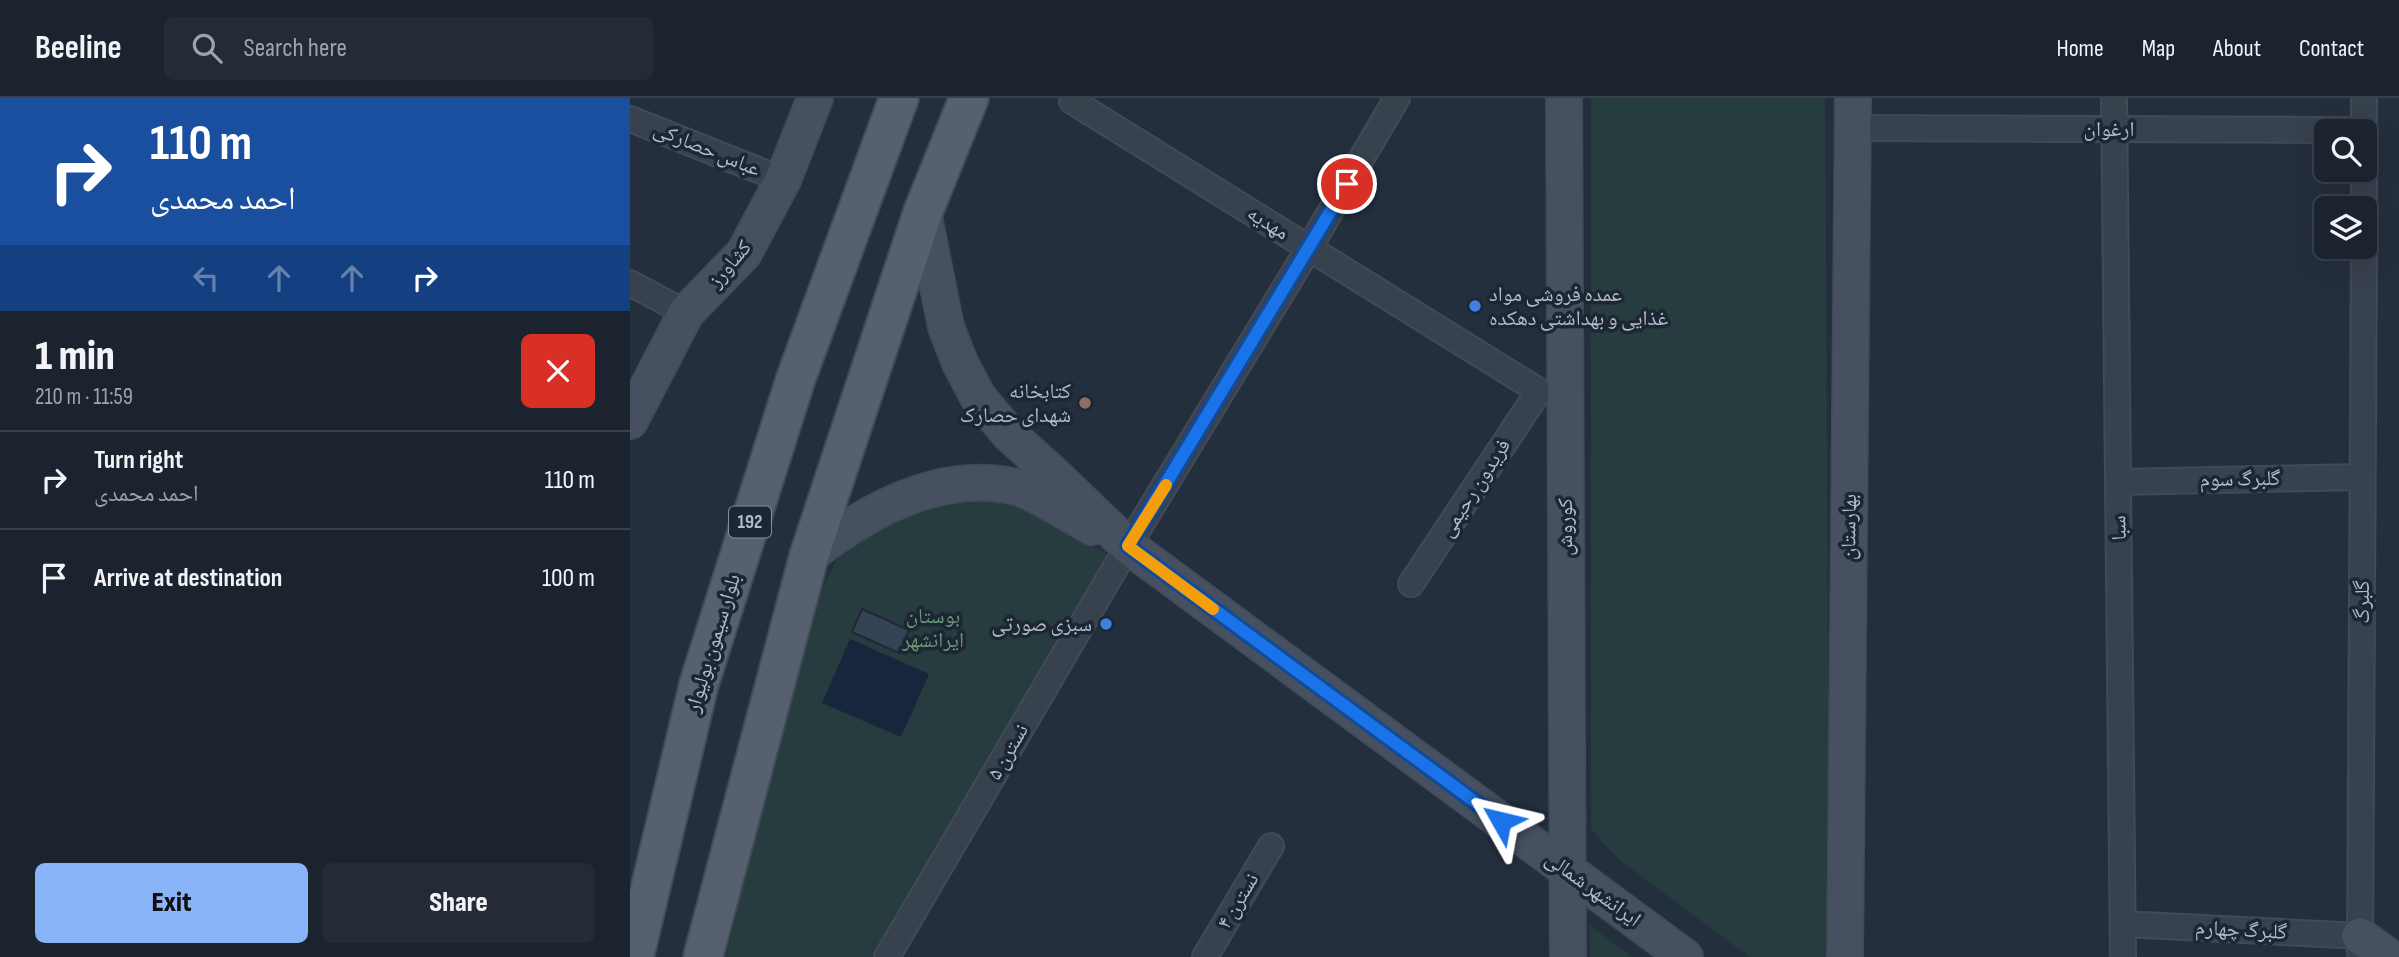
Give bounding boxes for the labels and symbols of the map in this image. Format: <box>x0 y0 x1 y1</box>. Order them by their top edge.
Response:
street label: عباس حصارکی <box>650 116 764 182</box>
street label: ارغوان <box>2084 117 2134 142</box>
pin <box>1317 154 1377 214</box>
street label: مهدیه <box>1243 201 1293 245</box>
street label: کشاورز <box>702 235 757 293</box>
place label: عمده فروشی مواد غذایی و بهداشتی دهکده <box>1489 282 1668 331</box>
marker: عمده فروشی مواد غذایی و بهداشتی دهکده <box>1467 298 1483 314</box>
place label: کتابخانه شهدای حصارک <box>960 379 1071 428</box>
marker: کتابخانه شهدای حصارک <box>1077 395 1093 411</box>
street label: فریدون رحیمی <box>1434 434 1516 542</box>
street label: گلبرگ سوم <box>2199 466 2281 493</box>
street label: بهارستان <box>1836 494 1862 560</box>
street label: کوروش <box>1553 498 1578 556</box>
road number: 192 <box>729 506 771 538</box>
street label: سبا <box>2106 515 2132 541</box>
street label: بلوار سیمون بولیوار <box>680 571 746 716</box>
street label: گلبرگ <box>2350 580 2375 624</box>
park label: بوستان ایرانشهر <box>901 604 964 653</box>
place label: سبزی صورتی <box>991 612 1092 637</box>
marker: سبزی صورتی <box>1098 616 1114 632</box>
street label: نسترن ۵ <box>982 719 1034 785</box>
position arrow <box>1464 784 1538 858</box>
street label: ایرانشهر شمالی <box>1540 846 1646 932</box>
street label: نسترن ۴ <box>1212 868 1264 934</box>
street label: گلبرگ چهارم <box>2194 915 2288 946</box>

